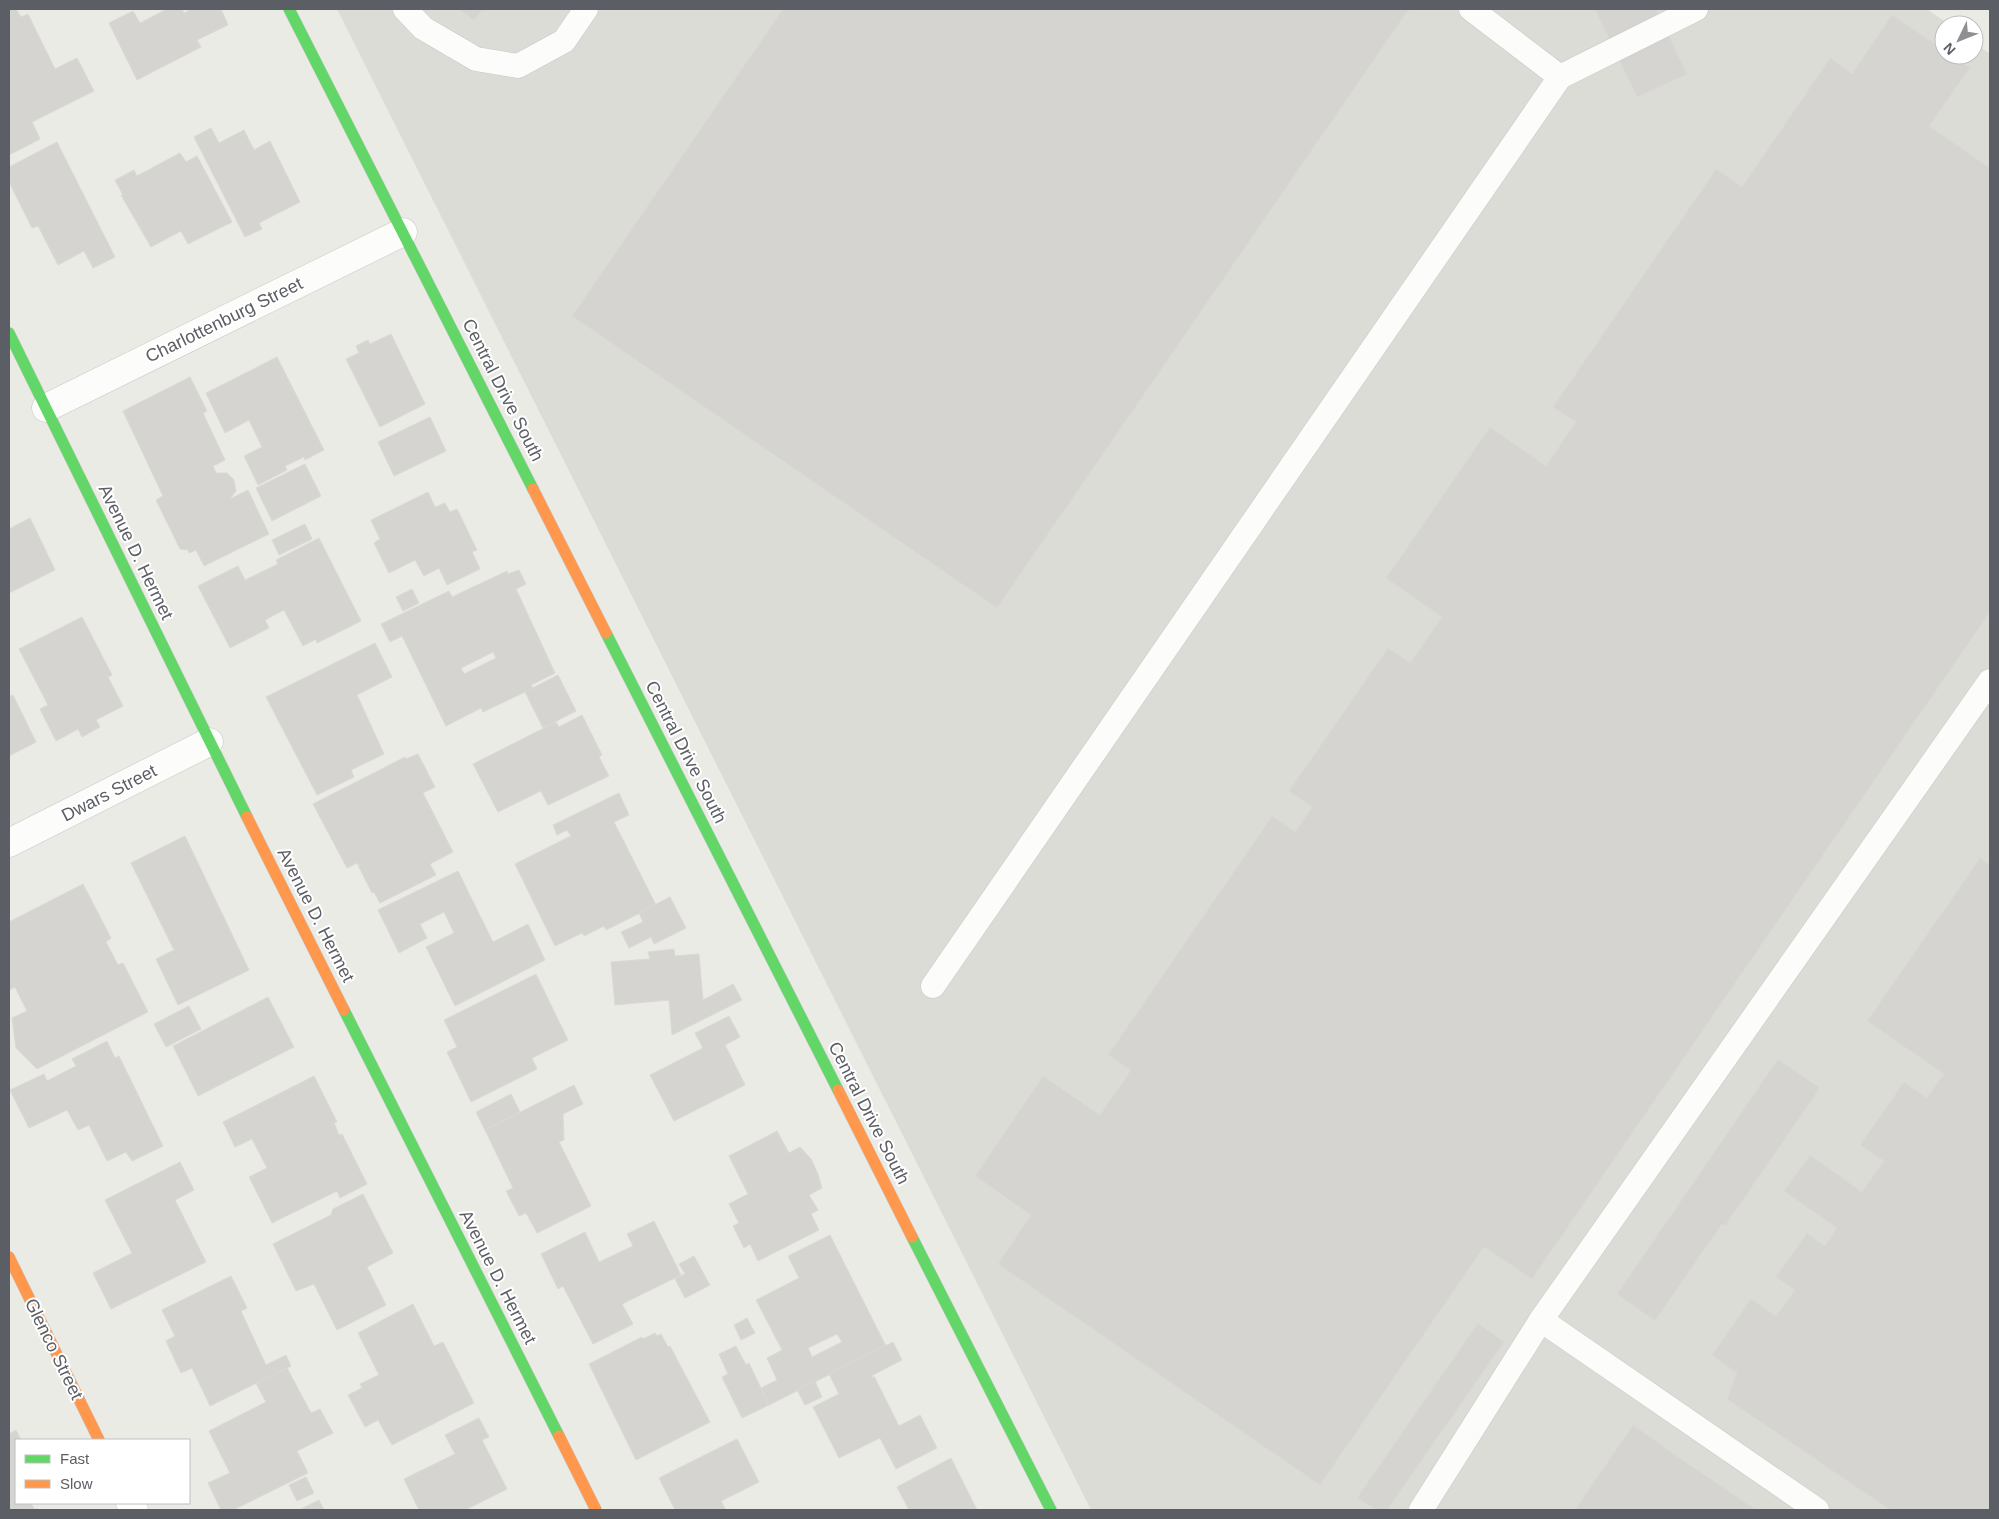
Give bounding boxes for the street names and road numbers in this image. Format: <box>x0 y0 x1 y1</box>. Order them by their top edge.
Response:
street label: Charlottenburg Street <box>142 273 306 367</box>
street label: Central Drive South <box>458 315 548 465</box>
street label: Avenue D. Hermet <box>95 481 177 623</box>
street label: Central Drive South <box>641 677 731 827</box>
street label: Dwars Street <box>58 760 160 826</box>
street label: Avenue D. Hermet <box>274 845 358 985</box>
street label: Central Drive South <box>824 1038 914 1188</box>
street label: Avenue D. Hermet <box>456 1207 540 1347</box>
street label: Glenco Street <box>21 1295 87 1403</box>

